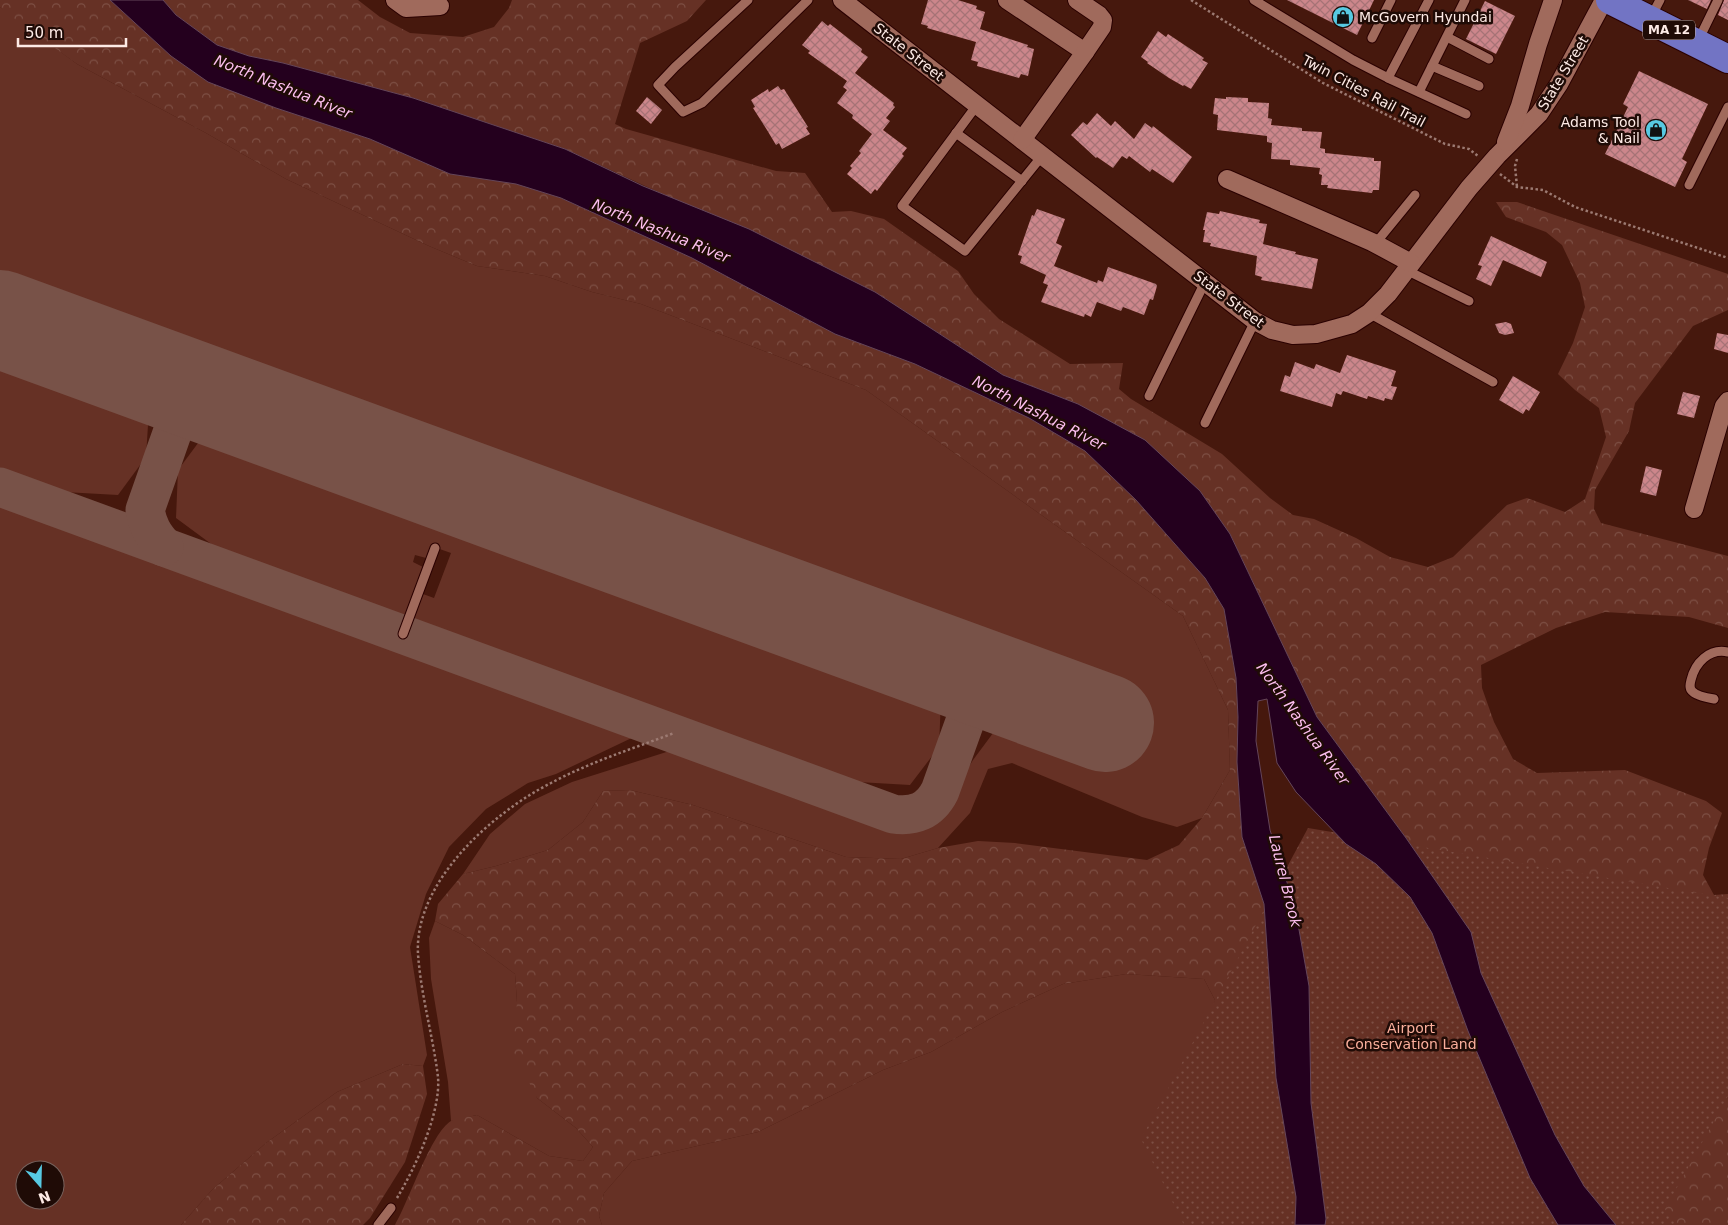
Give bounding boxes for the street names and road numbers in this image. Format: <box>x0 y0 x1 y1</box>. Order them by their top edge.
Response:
street label: State Street <box>871 20 947 84</box>
road number: MA 12 <box>1643 20 1695 40</box>
street label: State Street <box>1534 32 1592 113</box>
street label: Twin Cities Rail Trail <box>1299 51 1428 130</box>
street label: State Street <box>1191 267 1268 331</box>

